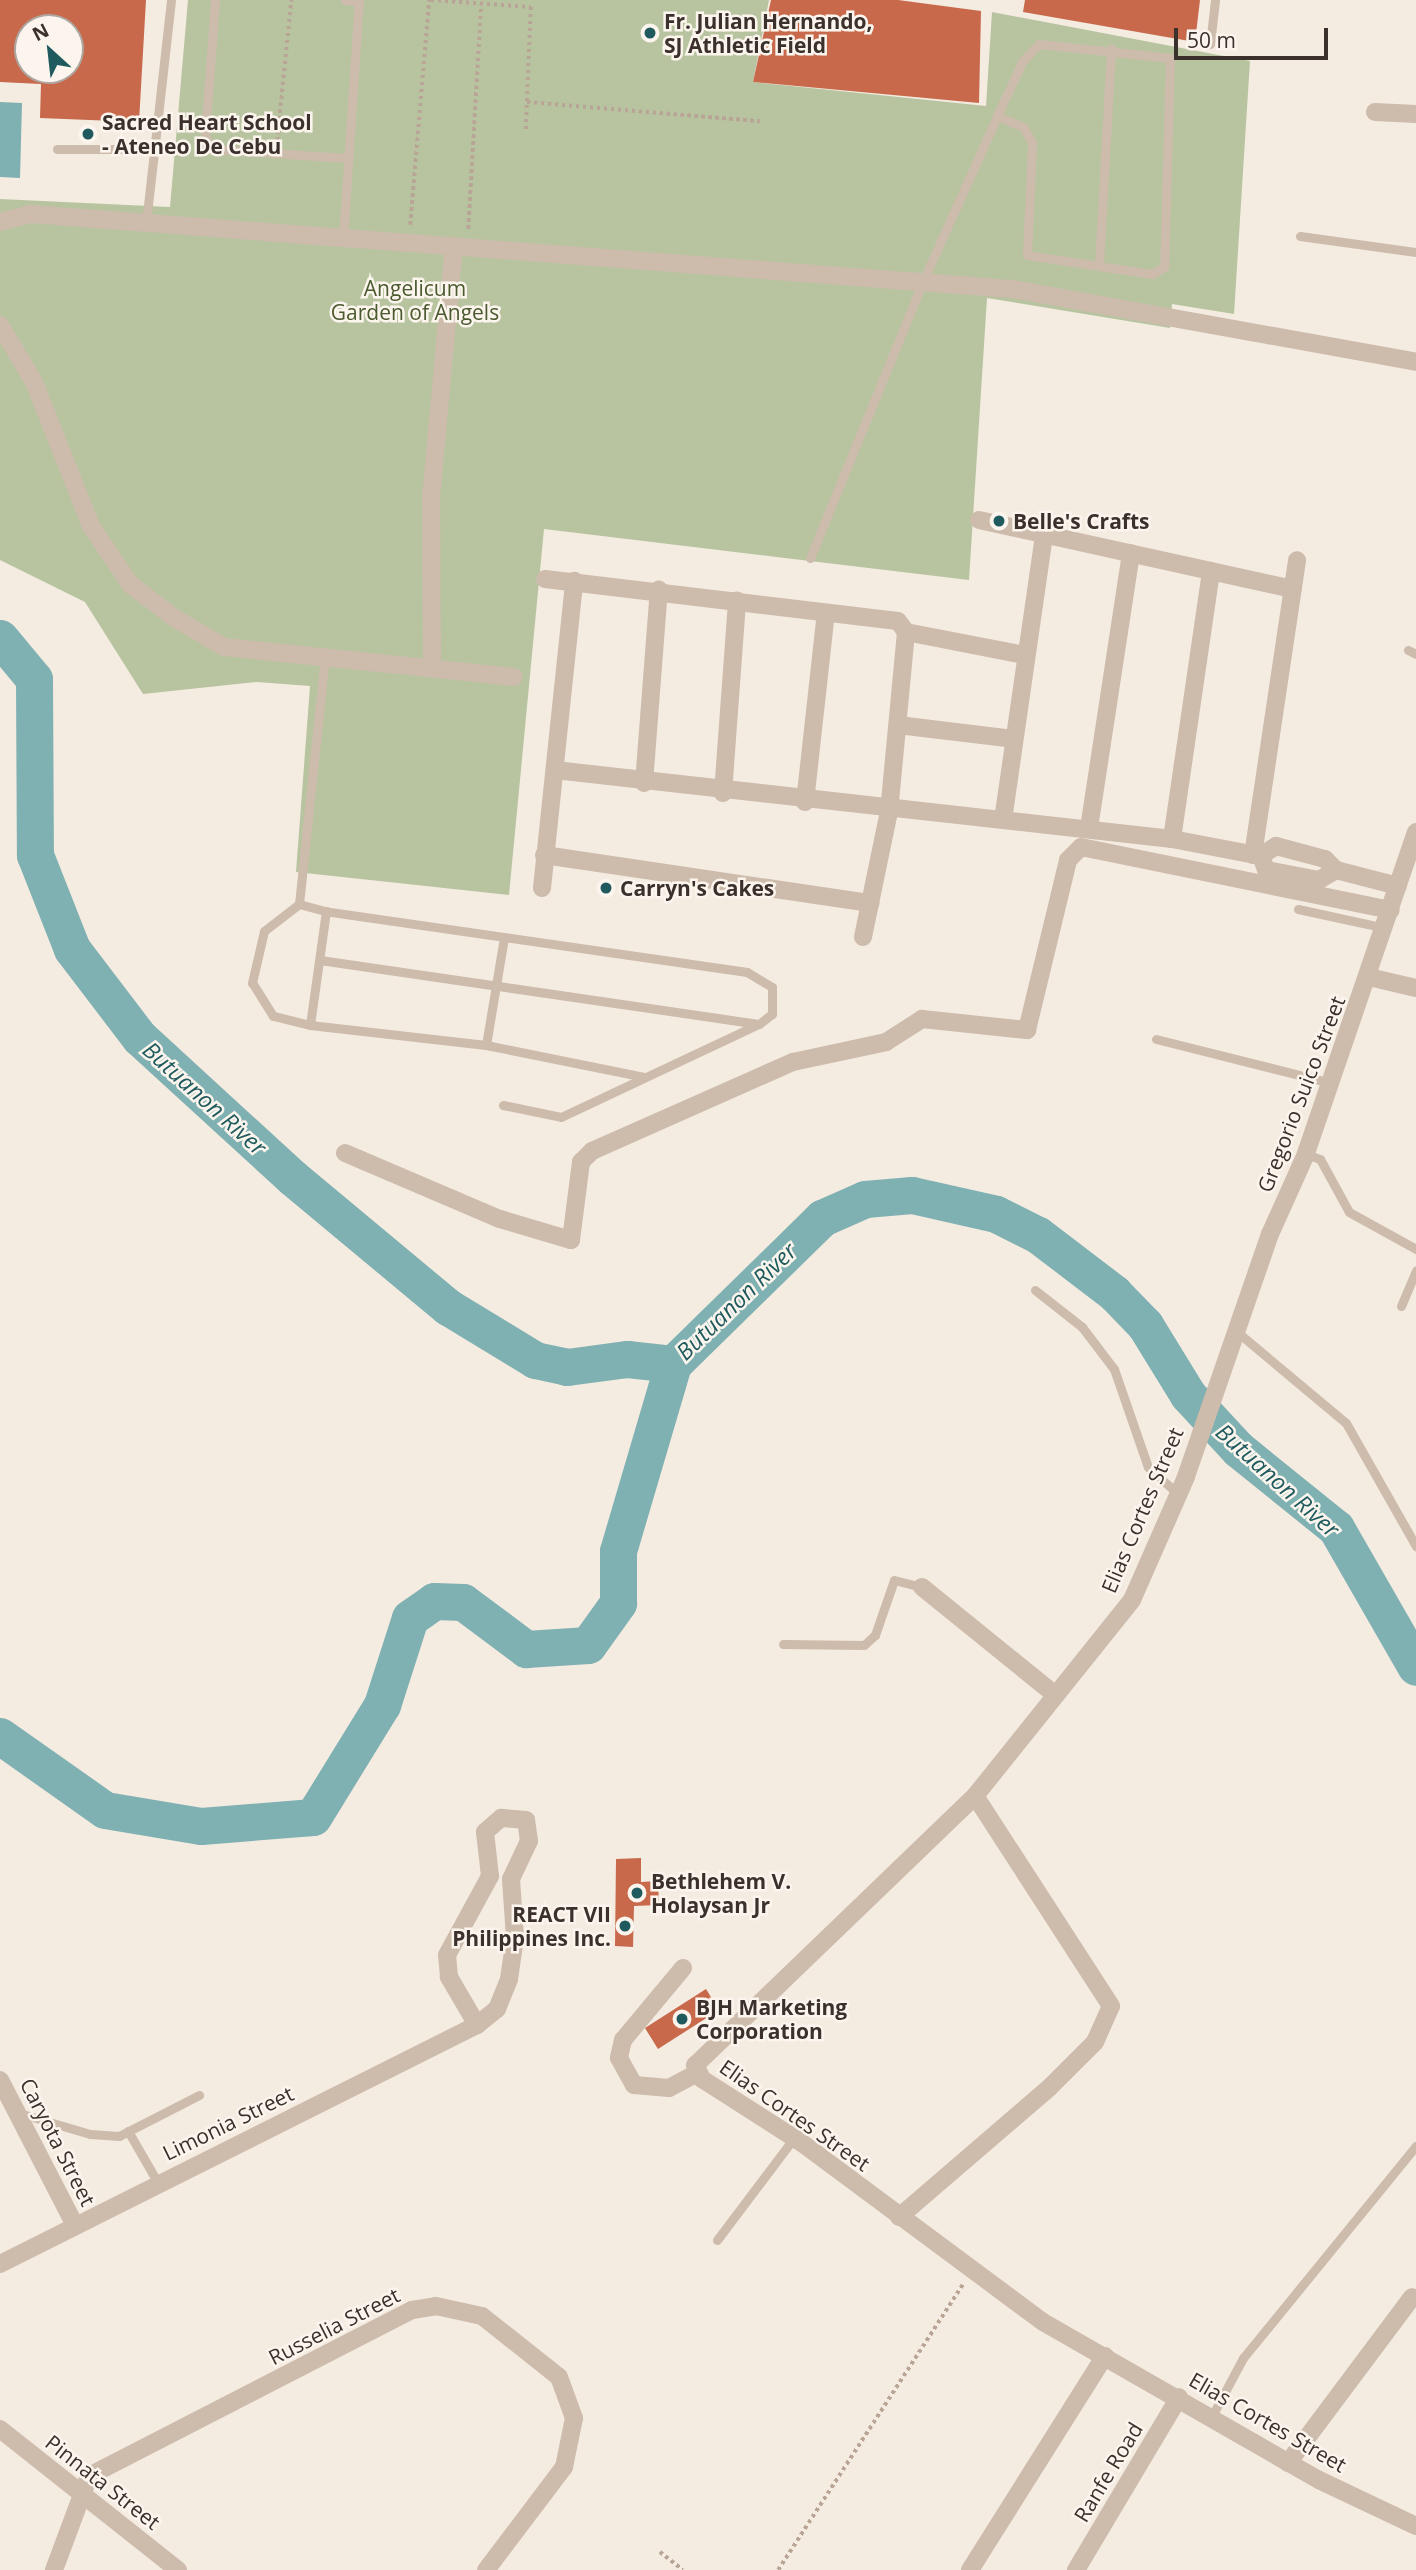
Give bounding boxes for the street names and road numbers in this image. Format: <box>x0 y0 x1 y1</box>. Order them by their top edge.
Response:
street label: Gregorio Suico Street <box>1252 992 1350 1196</box>
street label: Elias Cortes Street <box>1096 1424 1188 1596</box>
street label: Elias Cortes Street <box>715 2054 875 2176</box>
street label: Caryota Street <box>15 2074 101 2210</box>
street label: Limonia Street <box>159 2080 297 2166</box>
street label: Russelia Street <box>264 2282 404 2370</box>
street label: Elias Cortes Street <box>1185 2367 1351 2477</box>
street label: Ranfe Road <box>1068 2418 1148 2526</box>
street label: Pinnata Street <box>41 2429 165 2535</box>

